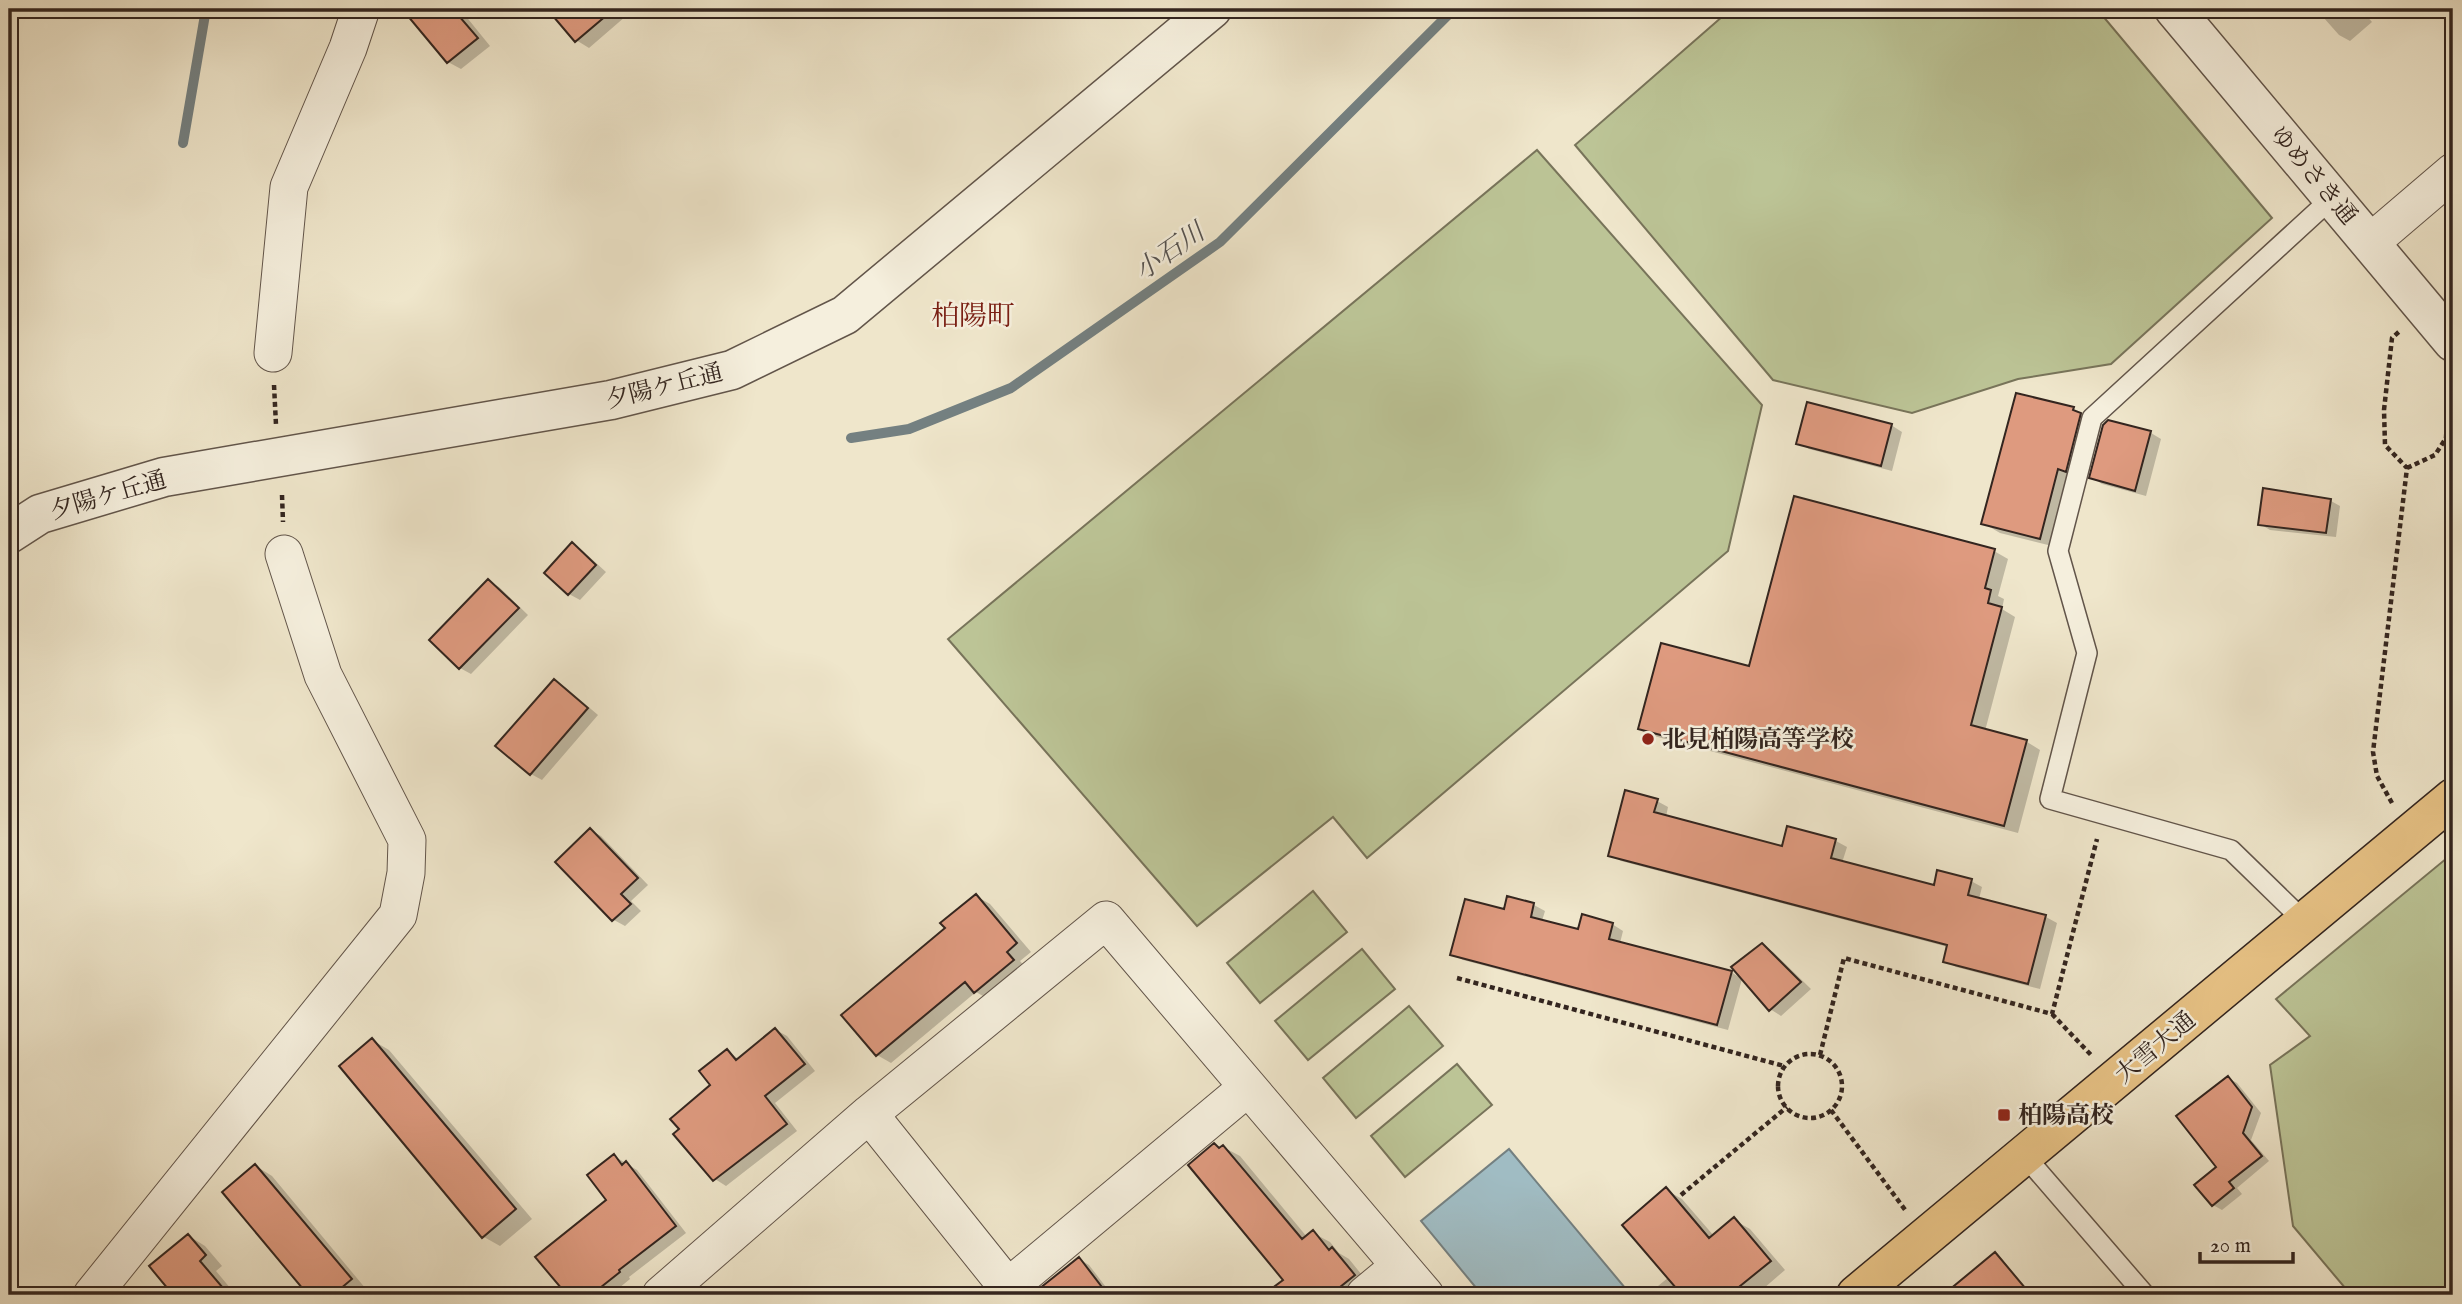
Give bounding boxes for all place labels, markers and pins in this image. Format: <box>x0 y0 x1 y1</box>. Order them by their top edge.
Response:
place label: 北見柏陽高等学校 <box>1662 725 1854 756</box>
marker: 北見柏陽高等学校 <box>1640 731 1656 747</box>
place label: 柏陽高校 <box>2018 1101 2114 1132</box>
marker: 柏陽高校 <box>1996 1107 2012 1123</box>

